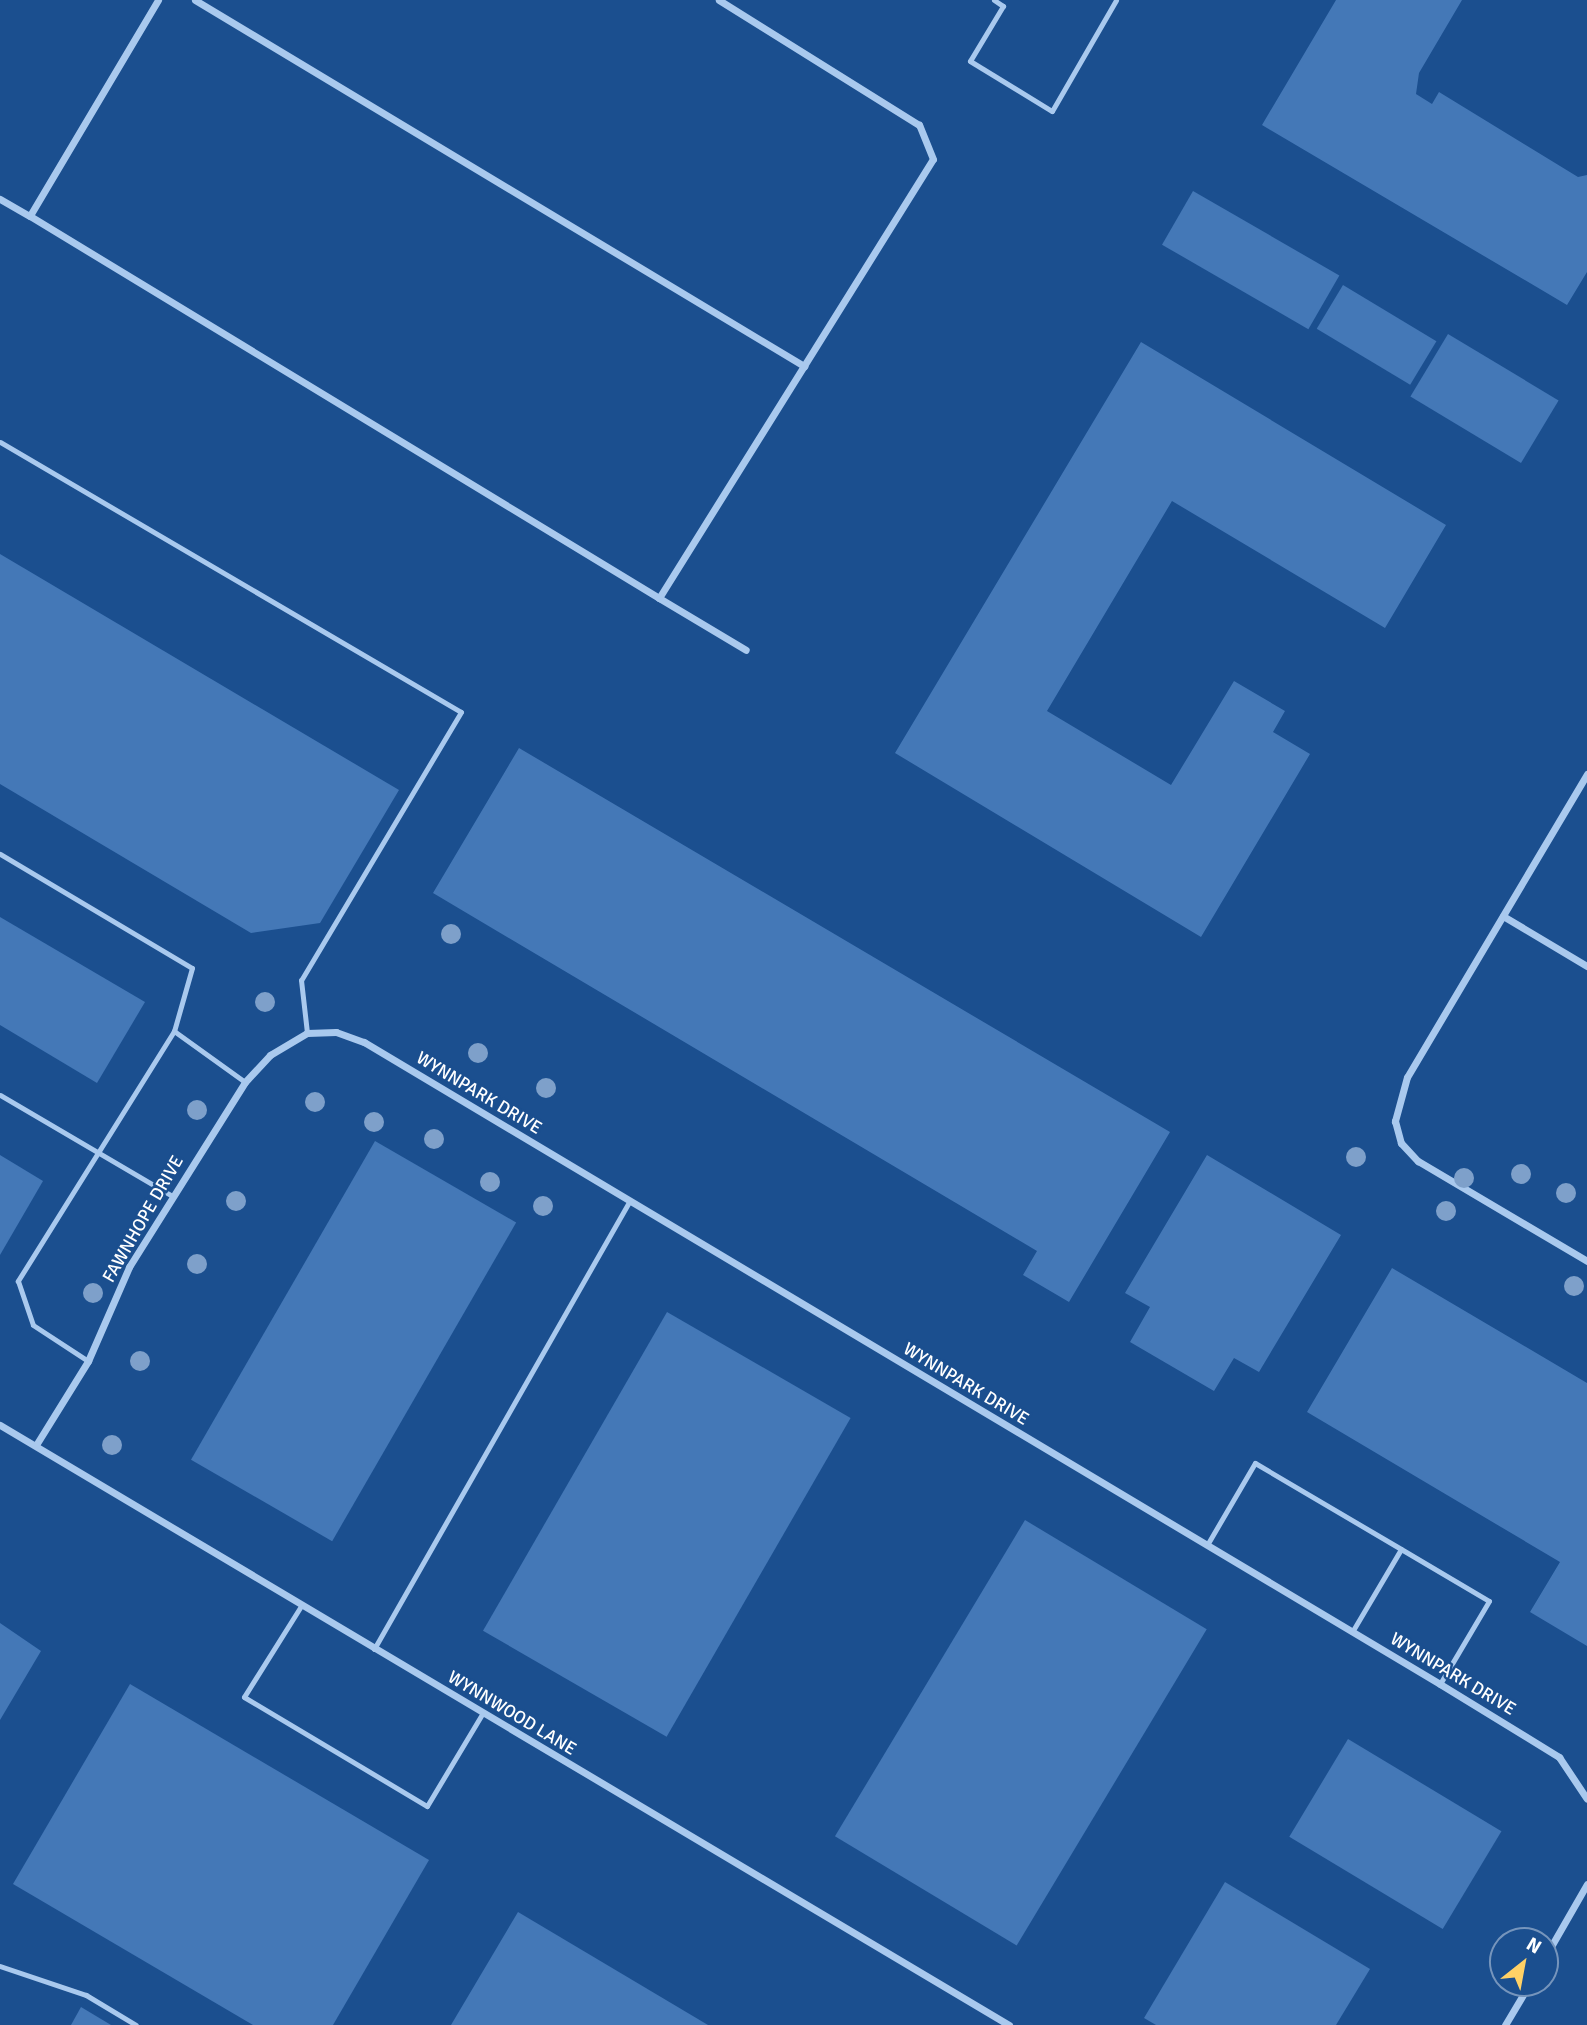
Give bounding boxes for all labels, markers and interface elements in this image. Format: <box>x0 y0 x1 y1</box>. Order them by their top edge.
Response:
street label: WYNNPARK DRIVE <box>412 1047 546 1139</box>
street label: FAWNHOPE DRIVE <box>98 1152 188 1286</box>
street label: WYNNPARK DRIVE <box>899 1338 1033 1430</box>
street label: WYNNPARK DRIVE <box>1386 1628 1520 1720</box>
street label: WYNNWOOD LANE <box>444 1666 580 1760</box>
north arrow <box>1489 1927 1559 1997</box>
text: N <box>1522 1932 1546 1959</box>

